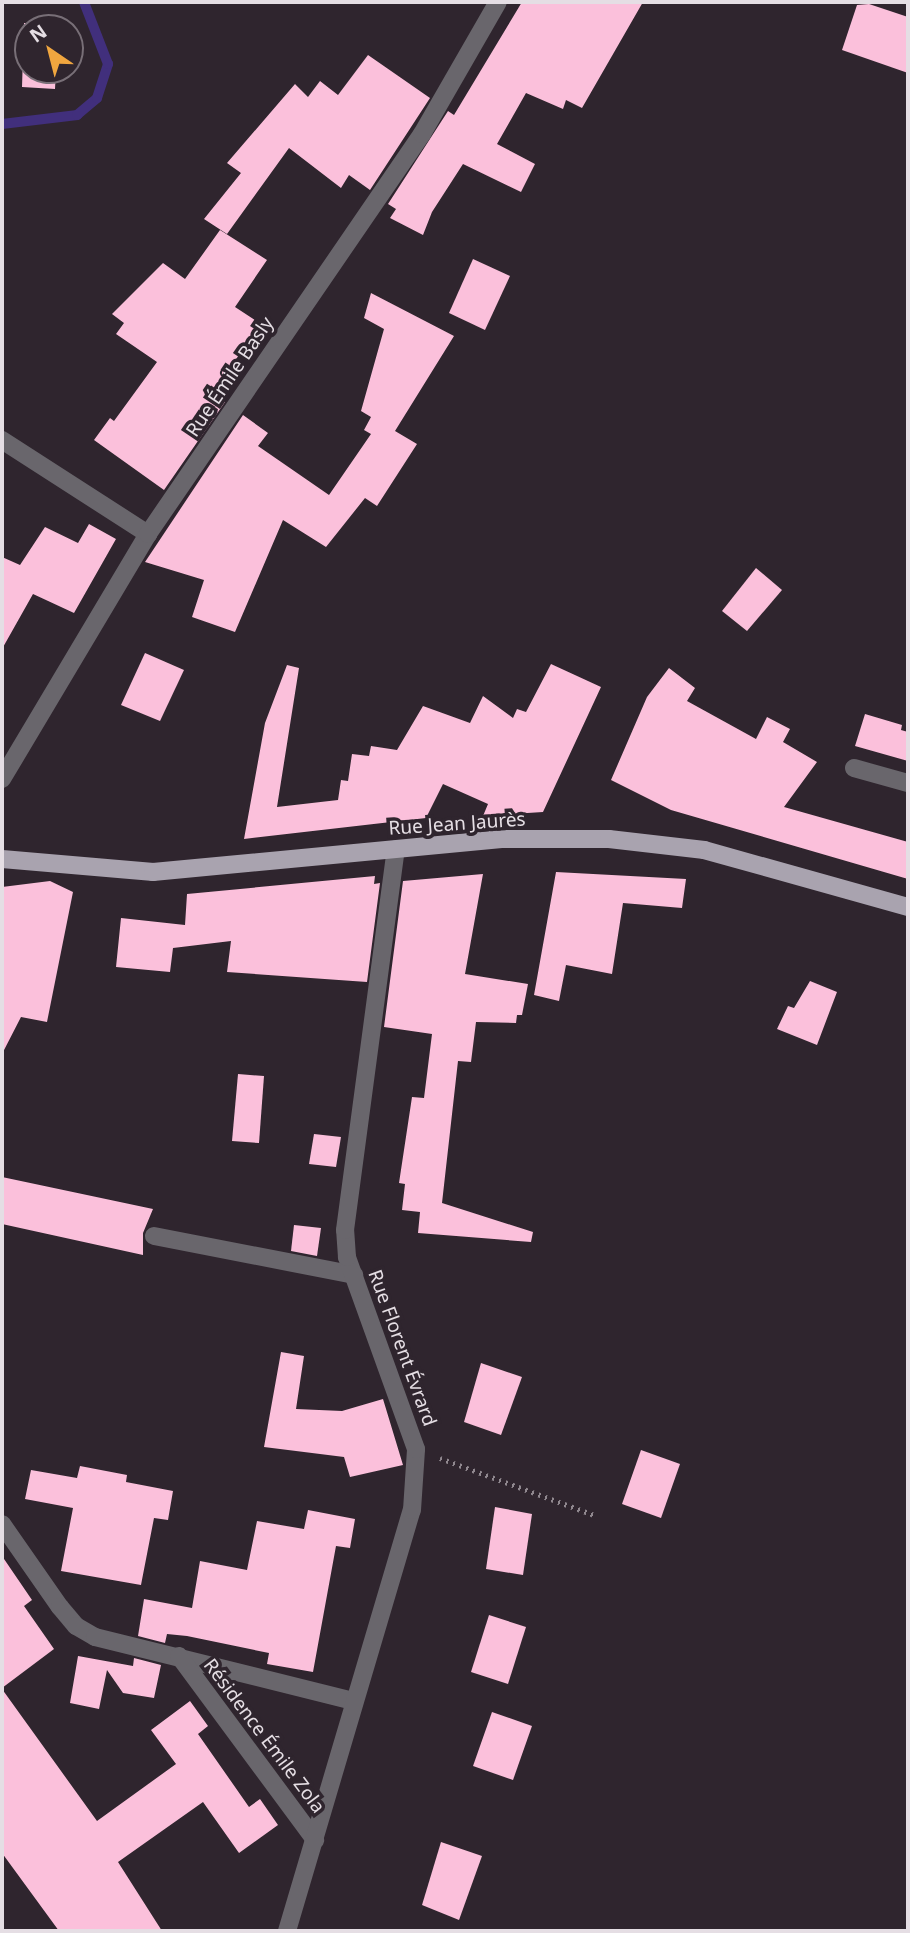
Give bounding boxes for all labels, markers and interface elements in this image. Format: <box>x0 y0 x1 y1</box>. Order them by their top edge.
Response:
north arrow <box>14 14 84 84</box>
text: N <box>24 18 52 49</box>
street label: Rue Émile Basly <box>181 313 279 441</box>
street label: Rue Jean Jaurès <box>388 808 526 840</box>
street label: Rue Florent Évrard <box>363 1267 441 1429</box>
street label: Résidence Émile Zola <box>199 1654 329 1818</box>

